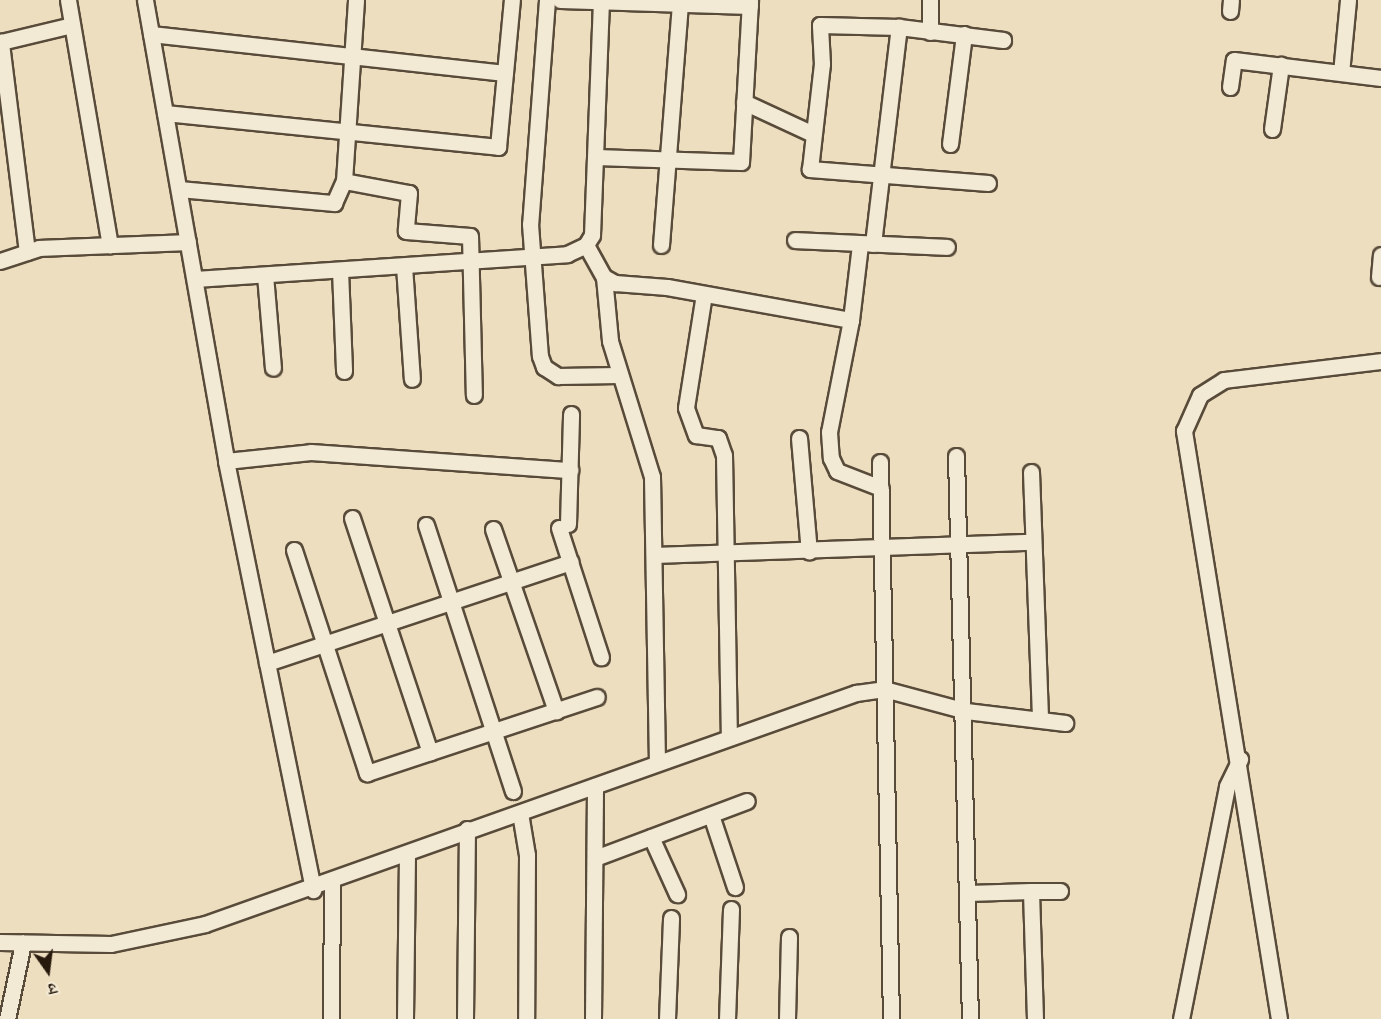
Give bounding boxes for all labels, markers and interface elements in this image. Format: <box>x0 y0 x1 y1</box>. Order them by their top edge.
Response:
north arrow <box>18 941 78 1001</box>
text: उ <box>46 978 59 999</box>

